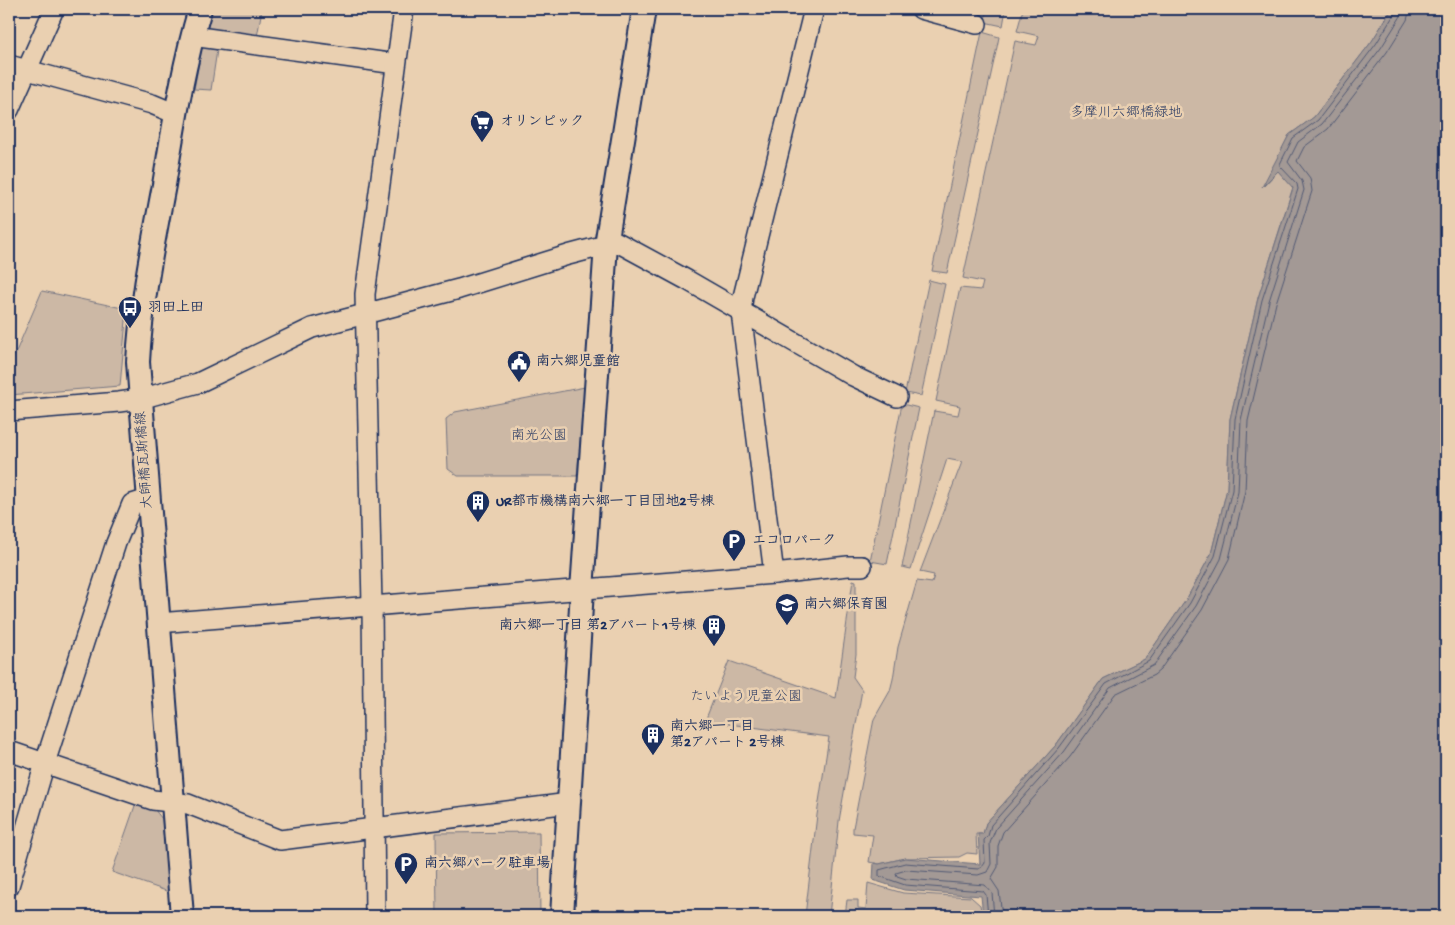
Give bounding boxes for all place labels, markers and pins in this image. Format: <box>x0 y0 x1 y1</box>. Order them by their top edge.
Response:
supermarket icon: オリンピック <box>469 109 495 143</box>
place label: オリンピック <box>500 114 584 131</box>
bus stop icon: 羽田上田 <box>117 295 143 329</box>
place label: 羽田上田 <box>148 299 204 317</box>
public building icon: 南六郷児童館 <box>506 349 532 383</box>
place label: 南六郷児童館 <box>536 353 620 371</box>
building icon: UR都市機構南六郷一丁目団地2号棟 <box>465 489 491 523</box>
place label: UR都市機構南六郷一丁目団地2号棟 <box>496 493 715 511</box>
parking icon: エコロパーク <box>721 528 747 562</box>
place label: エコロパーク <box>752 533 836 550</box>
school or university icon: 南六郷保育園 <box>774 592 800 626</box>
place label: 南六郷保育園 <box>804 596 888 614</box>
building icon: 南六郷一丁目 第2アパート1号棟 <box>701 613 727 647</box>
place label: 南六郷一丁目 第2アパート1号棟 <box>499 617 697 635</box>
place label: 南六郷一丁目 第2アパート 2号棟 <box>670 718 785 752</box>
building icon: 南六郷一丁目 第2アパート 2号棟 <box>640 722 666 756</box>
parking icon: 南六郷パーク駐車場 <box>393 851 419 885</box>
place label: 南六郷パーク駐車場 <box>424 855 550 873</box>

